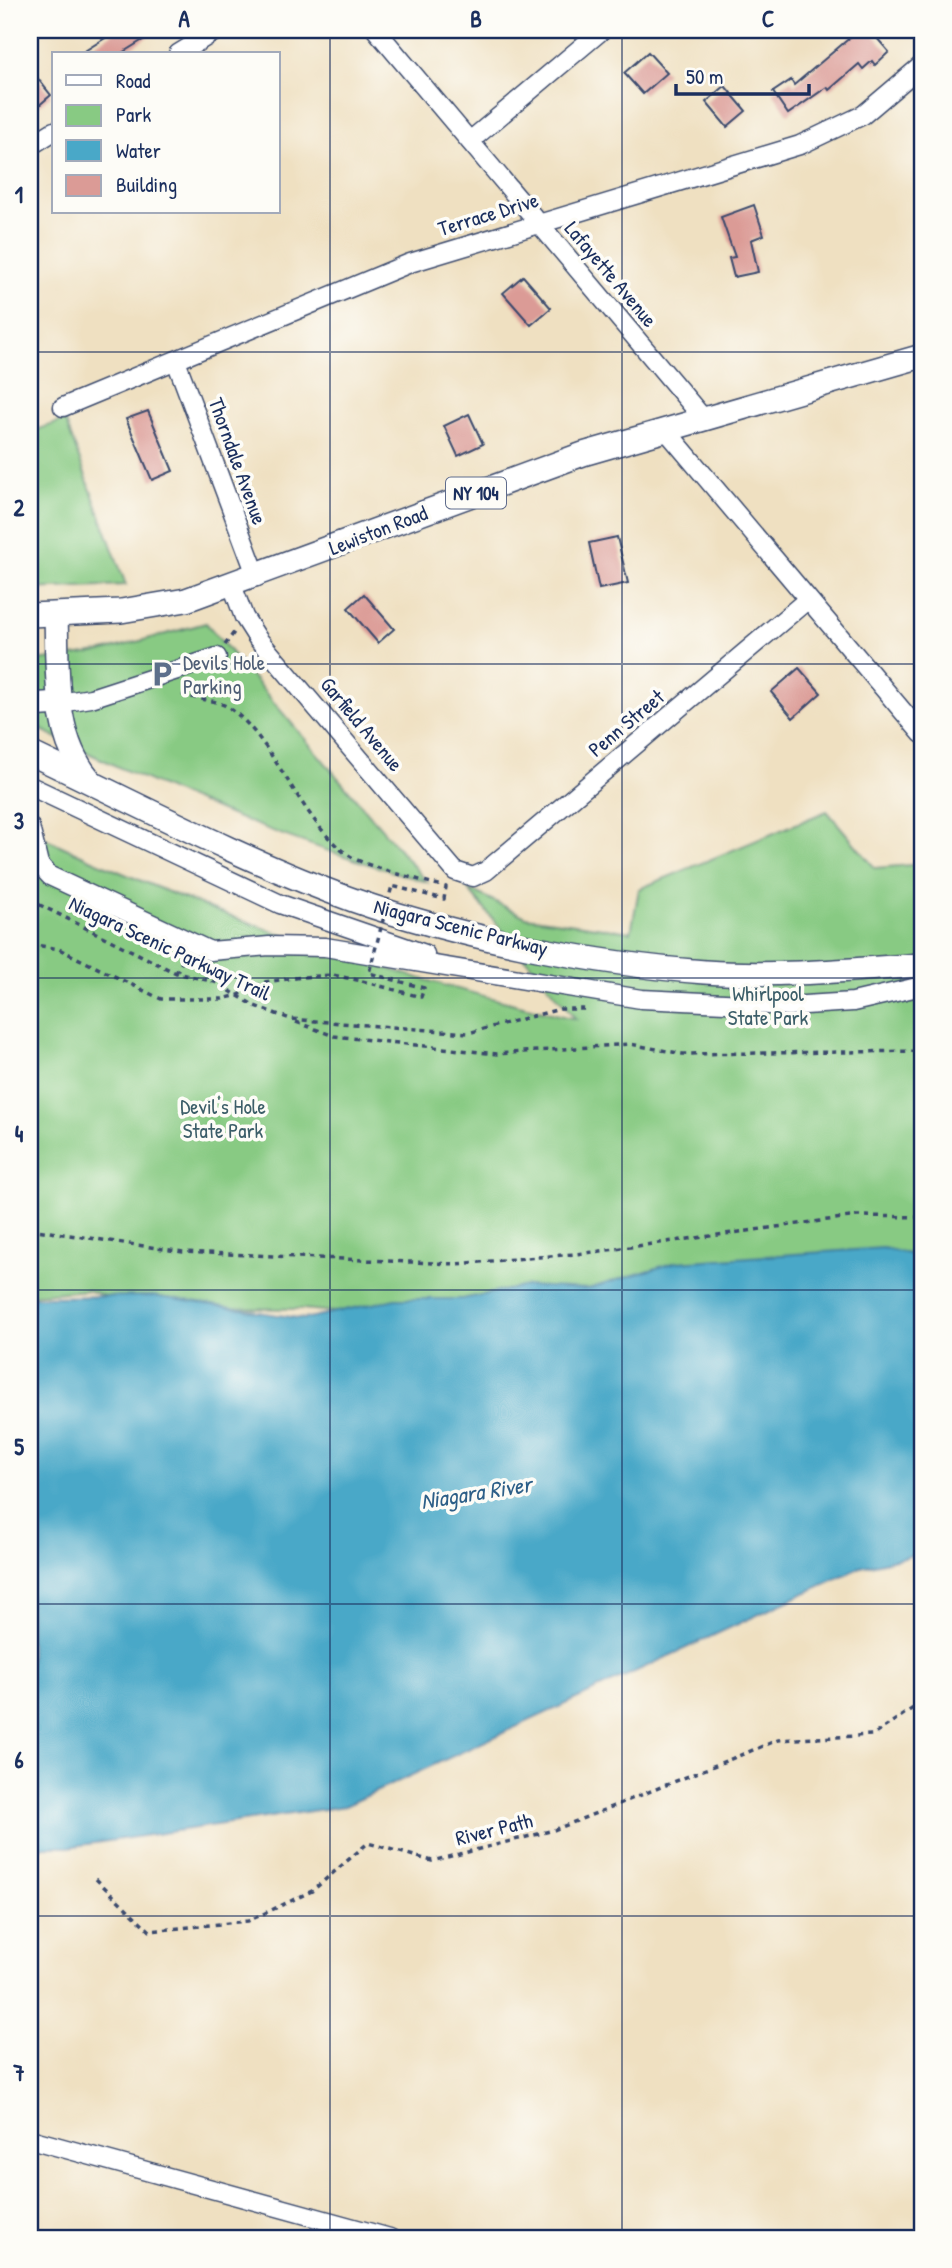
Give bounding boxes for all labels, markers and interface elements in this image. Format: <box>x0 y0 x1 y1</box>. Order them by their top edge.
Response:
text: A <box>178 3 190 34</box>
text: B <box>470 3 482 34</box>
text: C <box>762 3 774 34</box>
legend <box>52 52 280 214</box>
scale bar <box>676 52 808 96</box>
text: 50 m <box>686 62 723 91</box>
text: Road <box>116 66 150 95</box>
text: Park <box>116 100 151 129</box>
text: Water <box>116 136 161 165</box>
text: Building <box>116 170 177 199</box>
text: 1 <box>15 179 23 210</box>
street label: Terrace Drive <box>434 185 542 243</box>
street label: Lafayette Avenue <box>558 215 664 333</box>
street label: Thorndale Avenue <box>202 393 274 529</box>
road number: NY 104 <box>446 478 506 508</box>
text: 2 <box>14 492 25 523</box>
street label: Lewiston Road <box>325 498 431 562</box>
place label: Devils Hole Parking <box>183 648 265 701</box>
parking icon: Devils Hole Parking <box>147 659 177 689</box>
street label: Garfield Avenue <box>314 671 410 777</box>
street label: Penn Street <box>582 682 671 763</box>
text: 3 <box>14 805 24 836</box>
street label: Niagara Scenic Parkway Trail <box>64 888 276 1008</box>
street label: Niagara Scenic Parkway <box>371 891 551 963</box>
park label: Whirlpool State Park <box>728 979 809 1032</box>
park label: Devil's Hole State Park <box>180 1092 266 1145</box>
text: 4 <box>15 1118 24 1149</box>
text: 5 <box>14 1431 24 1462</box>
water label: Niagara River <box>418 1467 537 1517</box>
text: 6 <box>14 1744 24 1775</box>
street label: River Path <box>453 1805 536 1853</box>
text: 7 <box>12 2057 25 2088</box>

